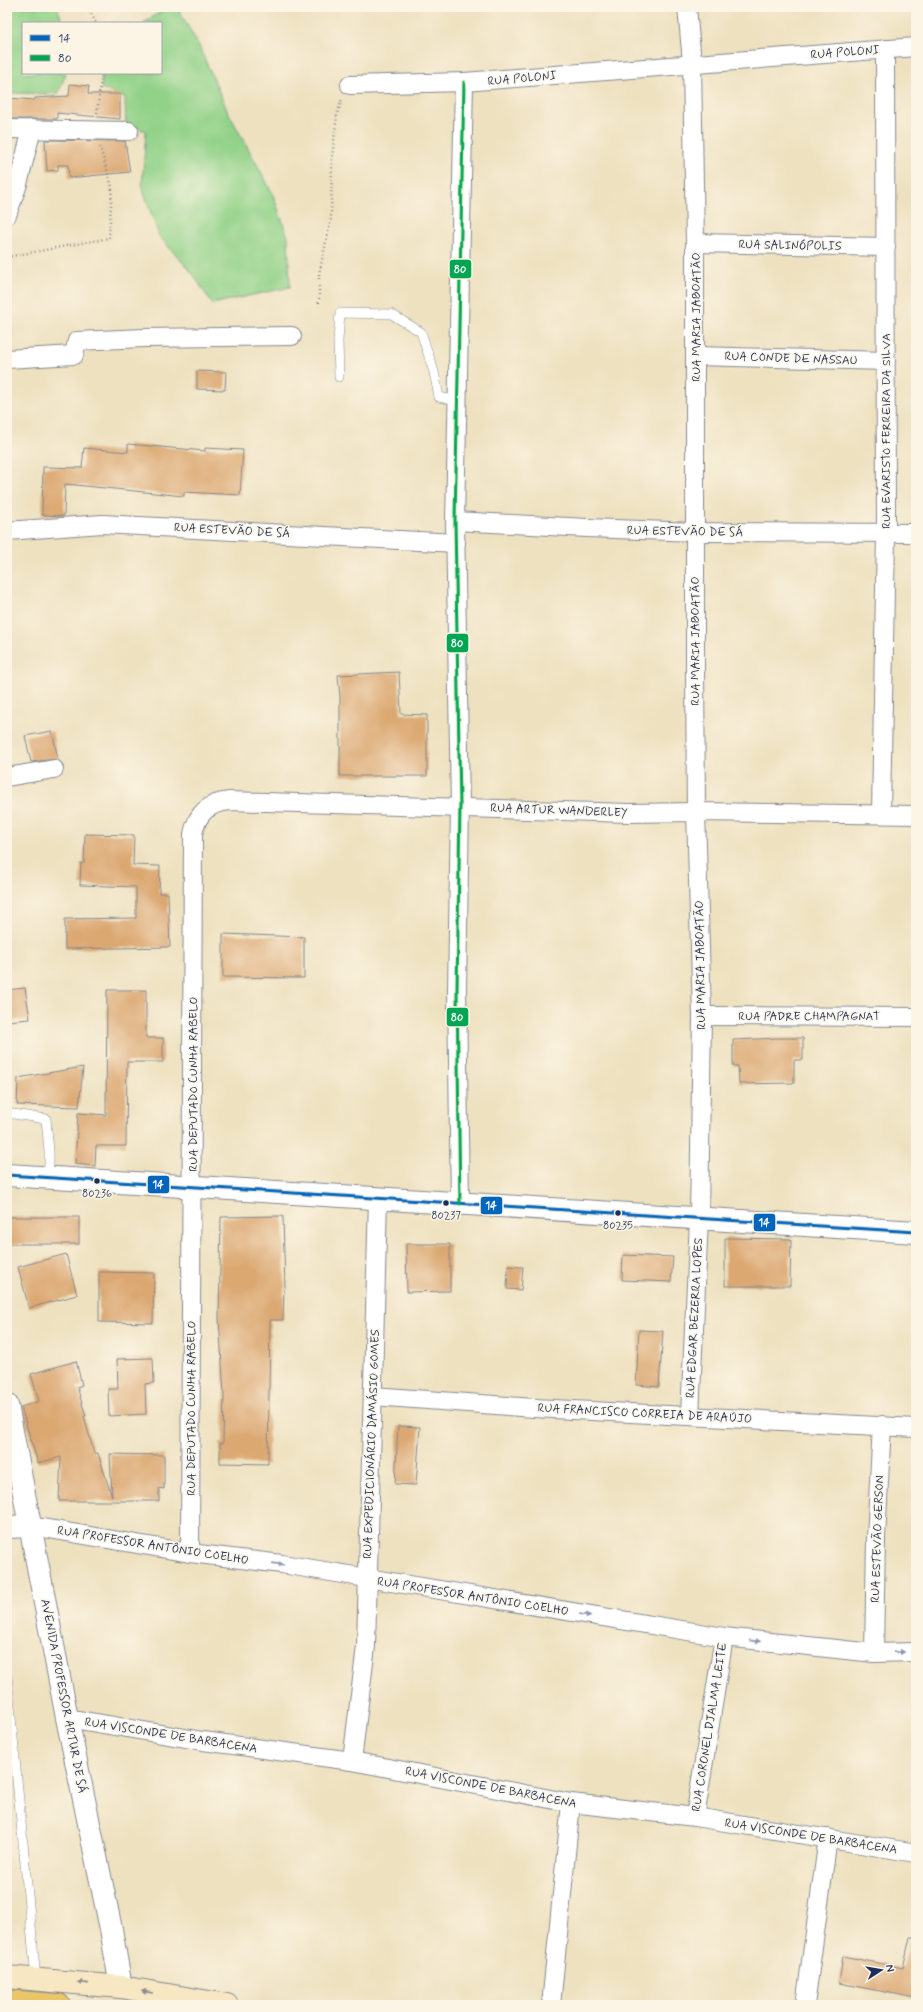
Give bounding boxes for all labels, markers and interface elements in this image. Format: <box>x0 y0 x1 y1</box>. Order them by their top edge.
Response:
legend <box>22 22 162 74</box>
text: 14 <box>58 31 71 47</box>
street label: RUA POLONI <box>810 43 880 63</box>
text: 80 <box>58 51 72 67</box>
street label: RUA POLONI <box>487 68 557 90</box>
street label: RUA SALINÓPOLIS <box>738 237 842 255</box>
street label: RUA MARIA JABOATÃO <box>689 252 705 382</box>
line badge: 80 <box>449 259 472 279</box>
text: 80 <box>454 263 466 277</box>
street label: RUA EVARISTO FERREIRA DA SILVA <box>879 333 895 529</box>
street label: RUA CONDE DE NASSAU <box>724 349 858 369</box>
street label: RUA ESTEVÃO DE SÁ <box>173 520 291 542</box>
street label: RUA ESTEVÃO DE SÁ <box>627 523 743 541</box>
street label: RUA MARIA JABOATÃO <box>688 576 704 706</box>
line badge: 80 <box>446 633 469 653</box>
text: 80 <box>451 637 463 651</box>
street label: RUA ARTUR WANDERLEY <box>490 801 628 821</box>
street label: RUA MARIA JABOATÃO <box>692 900 710 1030</box>
street label: RUA DEPUTADO CUNHA RABELO <box>186 996 202 1171</box>
line badge: 80 <box>446 1007 469 1027</box>
street label: RUA PADRE CHAMPAGNAT <box>738 1009 880 1025</box>
text: 80 <box>451 1011 463 1025</box>
line badge: 14 <box>147 1175 170 1194</box>
marker: 80236 <box>92 1176 102 1186</box>
text: 14 <box>152 1178 164 1192</box>
place label: 80236 <box>82 1187 112 1201</box>
line badge: 14 <box>480 1196 503 1215</box>
marker: 80237 <box>441 1198 451 1208</box>
text: 14 <box>485 1199 497 1213</box>
marker: 80235 <box>613 1208 623 1218</box>
place label: 80237 <box>431 1209 461 1223</box>
line badge: 14 <box>753 1213 776 1232</box>
text: 14 <box>758 1216 770 1230</box>
place label: 80235 <box>603 1219 633 1233</box>
street label: RUA EDGAR BEZERRA LOPES <box>683 1237 707 1399</box>
street label: RUA DEPUTADO CUNHA RABELO <box>184 1320 200 1495</box>
street label: RUA EXPEDICIONÁRIO DAMÁSIO GOMES <box>360 1329 384 1559</box>
street label: RUA FRANCISCO CORREIA DE ARAÚJO <box>537 1400 753 1428</box>
street label: RUA ESTEVÃO GERSON <box>868 1475 888 1603</box>
street label: RUA PROFESSOR ANTÔNIO COELHO <box>56 1523 250 1569</box>
one-way arrow <box>271 1561 284 1567</box>
street label: RUA PROFESSOR ANTÔNIO COELHO <box>376 1574 570 1620</box>
street label: AVENIDA PROFESSOR ARTUR DE SÁ <box>36 1598 90 1795</box>
one-way arrow <box>579 1612 591 1618</box>
one-way arrow <box>749 1638 761 1644</box>
street label: RUA CORONEL DJALMA LEITE <box>689 1641 731 1813</box>
one-way arrow <box>893 1649 905 1656</box>
street label: RUA VISCONDE DE BARBACENA <box>84 1714 258 1758</box>
street label: RUA VISCONDE DE BARBACENA <box>404 1763 578 1812</box>
street label: RUA VISCONDE DE BARBACENA <box>724 1815 898 1859</box>
north arrow <box>861 1950 901 1990</box>
text: N <box>882 1963 897 1973</box>
one-way arrow <box>77 1980 89 1987</box>
one-way arrow <box>141 1988 154 1994</box>

